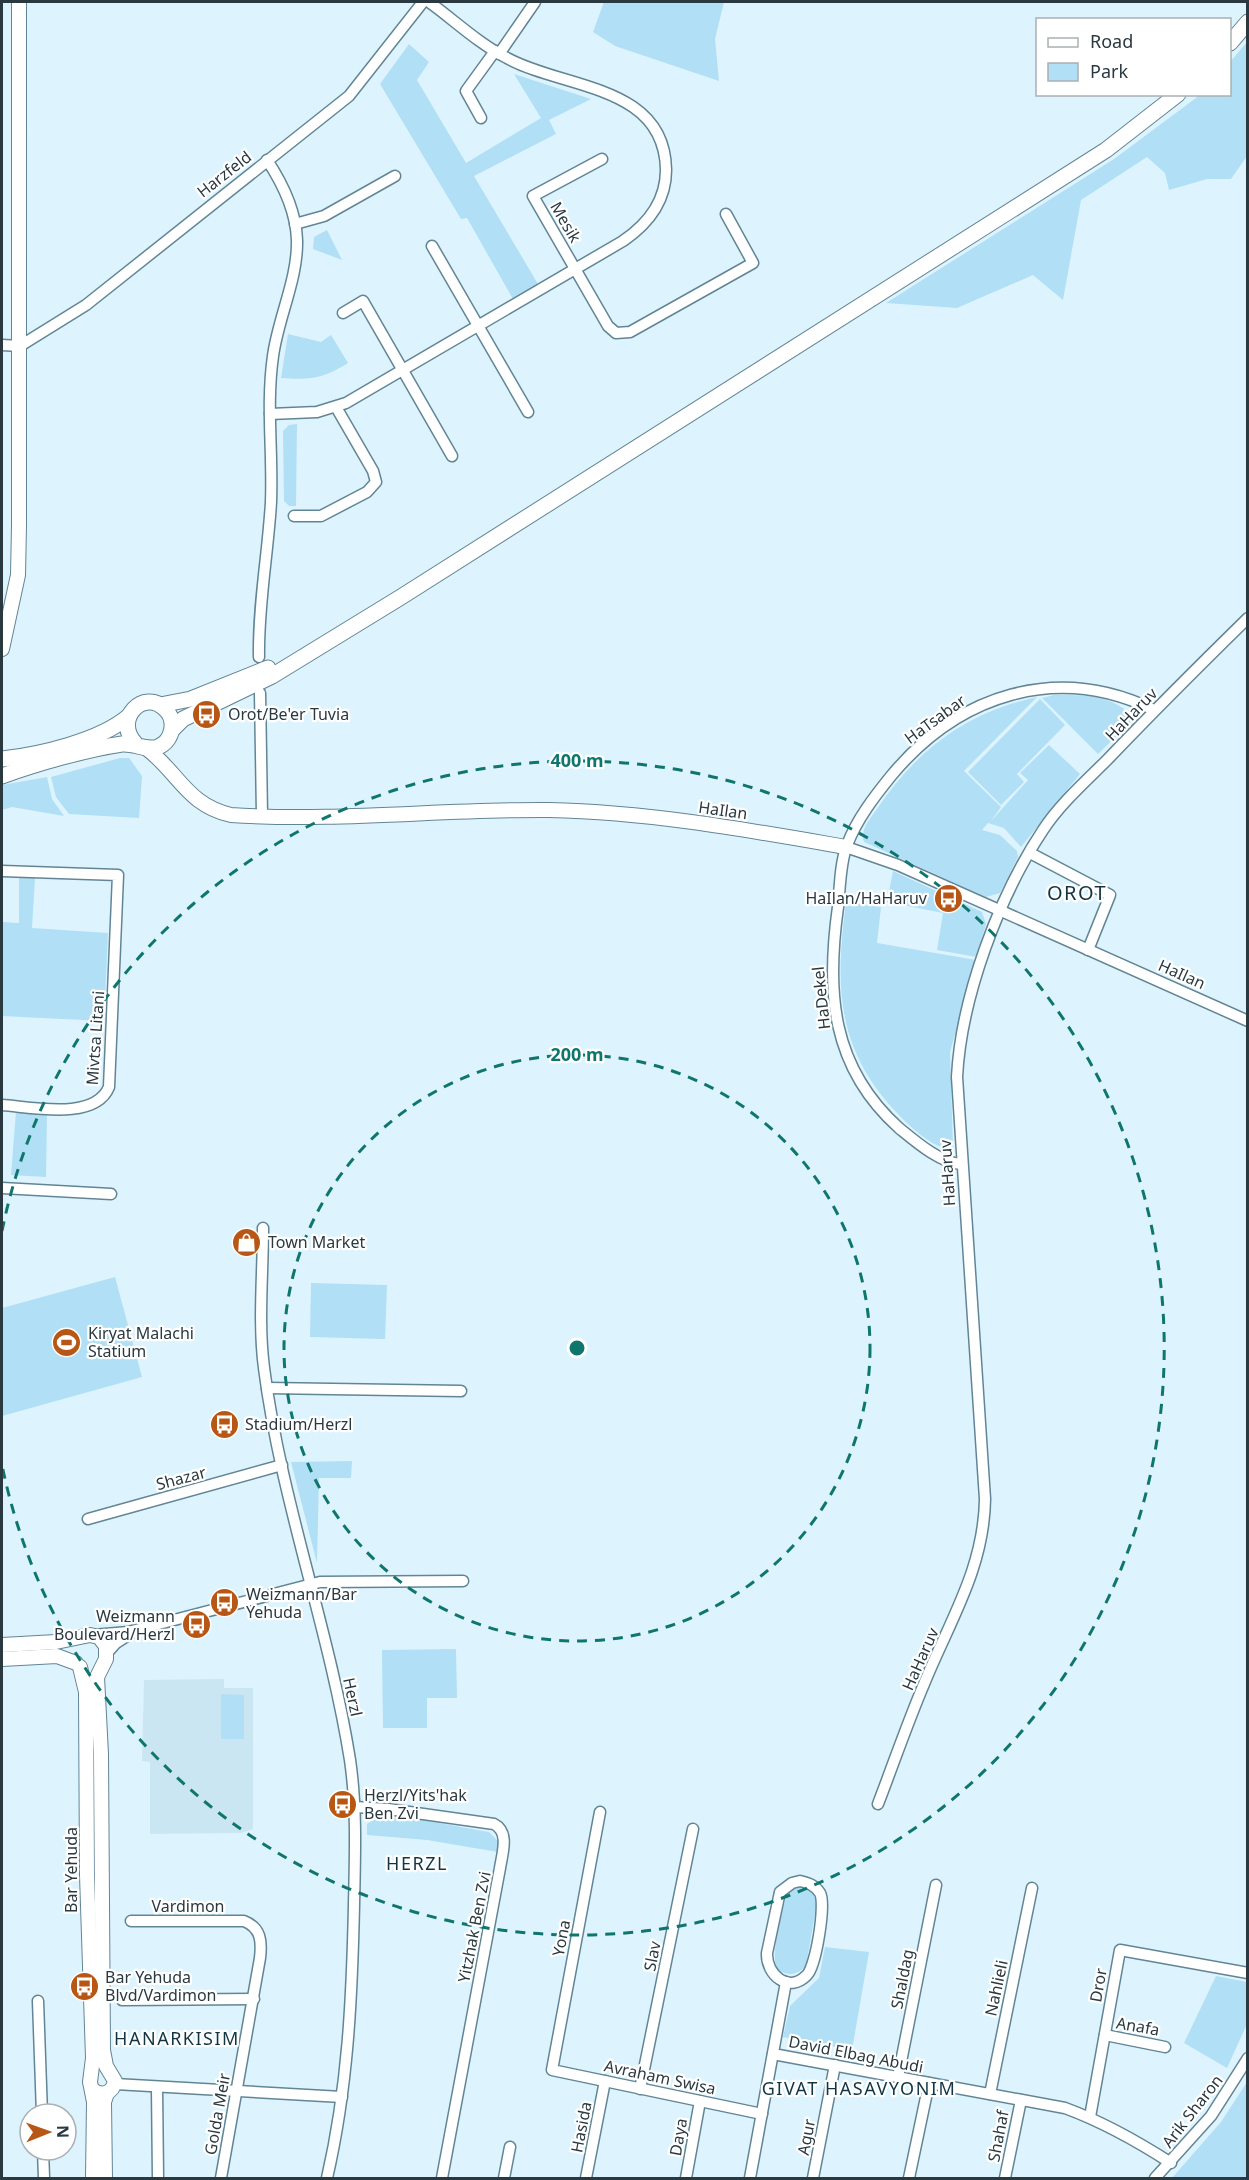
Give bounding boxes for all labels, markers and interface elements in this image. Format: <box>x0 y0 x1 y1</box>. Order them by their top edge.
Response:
legend <box>1036 18 1231 96</box>
text: Road <box>1090 29 1133 53</box>
text: Park <box>1090 59 1128 83</box>
street label: Harzfeld <box>192 146 256 202</box>
street label: Mesik <box>546 198 587 247</box>
street label: HaHaruv <box>1100 682 1163 745</box>
street label: HaTsabar <box>900 689 970 749</box>
bus stop icon: Orot/Be'er Tuvia <box>191 698 223 730</box>
place label: Orot/Be'er Tuvia <box>228 703 349 725</box>
text: 400 m <box>550 748 604 772</box>
street label: HaIlan <box>697 796 749 824</box>
district label: OROT <box>1047 879 1107 906</box>
bus stop icon: HaIlan/HaHaruv <box>932 882 964 914</box>
place label: HaIlan/HaHaruv <box>806 887 928 909</box>
street label: HaIlan <box>1155 954 1209 994</box>
street label: HaDekel <box>807 965 835 1031</box>
street label: Mivtsa Litani <box>81 990 109 1086</box>
text: 200 m <box>550 1042 604 1066</box>
street label: HaHaruv <box>934 1138 960 1207</box>
shop icon: Town Market <box>231 1226 263 1258</box>
place label: Town Market <box>268 1231 365 1253</box>
place label: Kiryat Malachi Statium <box>88 1322 194 1362</box>
sports icon: Kiryat Malachi Statium <box>51 1326 83 1358</box>
centre of rings <box>567 1338 587 1358</box>
bus stop icon: Stadium/Herzl <box>208 1408 240 1440</box>
place label: Stadium/Herzl <box>245 1413 352 1435</box>
street label: Shazar <box>154 1461 209 1495</box>
place label: Weizmann/Bar Yehuda <box>246 1583 357 1623</box>
bus stop icon: Weizmann/Bar Yehuda <box>209 1587 241 1619</box>
place label: Weizmann Boulevard/Herzl <box>54 1605 175 1645</box>
bus stop icon: Weizmann Boulevard/Herzl <box>180 1609 212 1641</box>
street label: HaHaruv <box>896 1623 944 1694</box>
street label: Herzl <box>338 1676 368 1718</box>
place label: Herzl/Yits'hak Ben Zvi <box>364 1784 467 1824</box>
bus stop icon: Herzl/Yits'hak Ben Zvi <box>327 1788 359 1820</box>
street label: Bar Yehuda <box>60 1827 82 1913</box>
district label: HERZL <box>386 1851 448 1875</box>
street label: Yitzhak Ben Zvi <box>452 1869 496 1985</box>
street label: Vardimon <box>151 1895 225 1917</box>
street label: Yona <box>547 1918 575 1958</box>
street label: Slav <box>638 1938 666 1973</box>
street label: Shaldag <box>885 1947 919 2011</box>
street label: Nahlieli <box>979 1958 1013 2018</box>
place label: Bar Yehuda Blvd/Vardimon <box>105 1966 217 2006</box>
street label: Dror <box>1084 1966 1112 2004</box>
bus stop icon: Bar Yehuda Blvd/Vardimon <box>68 1970 100 2002</box>
street label: Anafa <box>1115 2011 1161 2041</box>
district label: HANARKISIM <box>114 2026 240 2050</box>
street label: David Elbag Abudi <box>787 2030 925 2078</box>
street label: Avraham Swisa <box>602 2054 718 2100</box>
street label: Arik Sharon <box>1156 2070 1228 2152</box>
street label: Golda Meir <box>199 2071 235 2157</box>
district label: GIVAT HASAVYONIM <box>762 2076 956 2100</box>
street label: Hasida <box>565 2100 597 2154</box>
north arrow <box>18 2102 78 2162</box>
street label: Shahaf <box>982 2107 1014 2164</box>
street label: Daya <box>664 2116 692 2158</box>
street label: Agur <box>792 2117 820 2157</box>
text: N <box>52 2125 74 2138</box>

